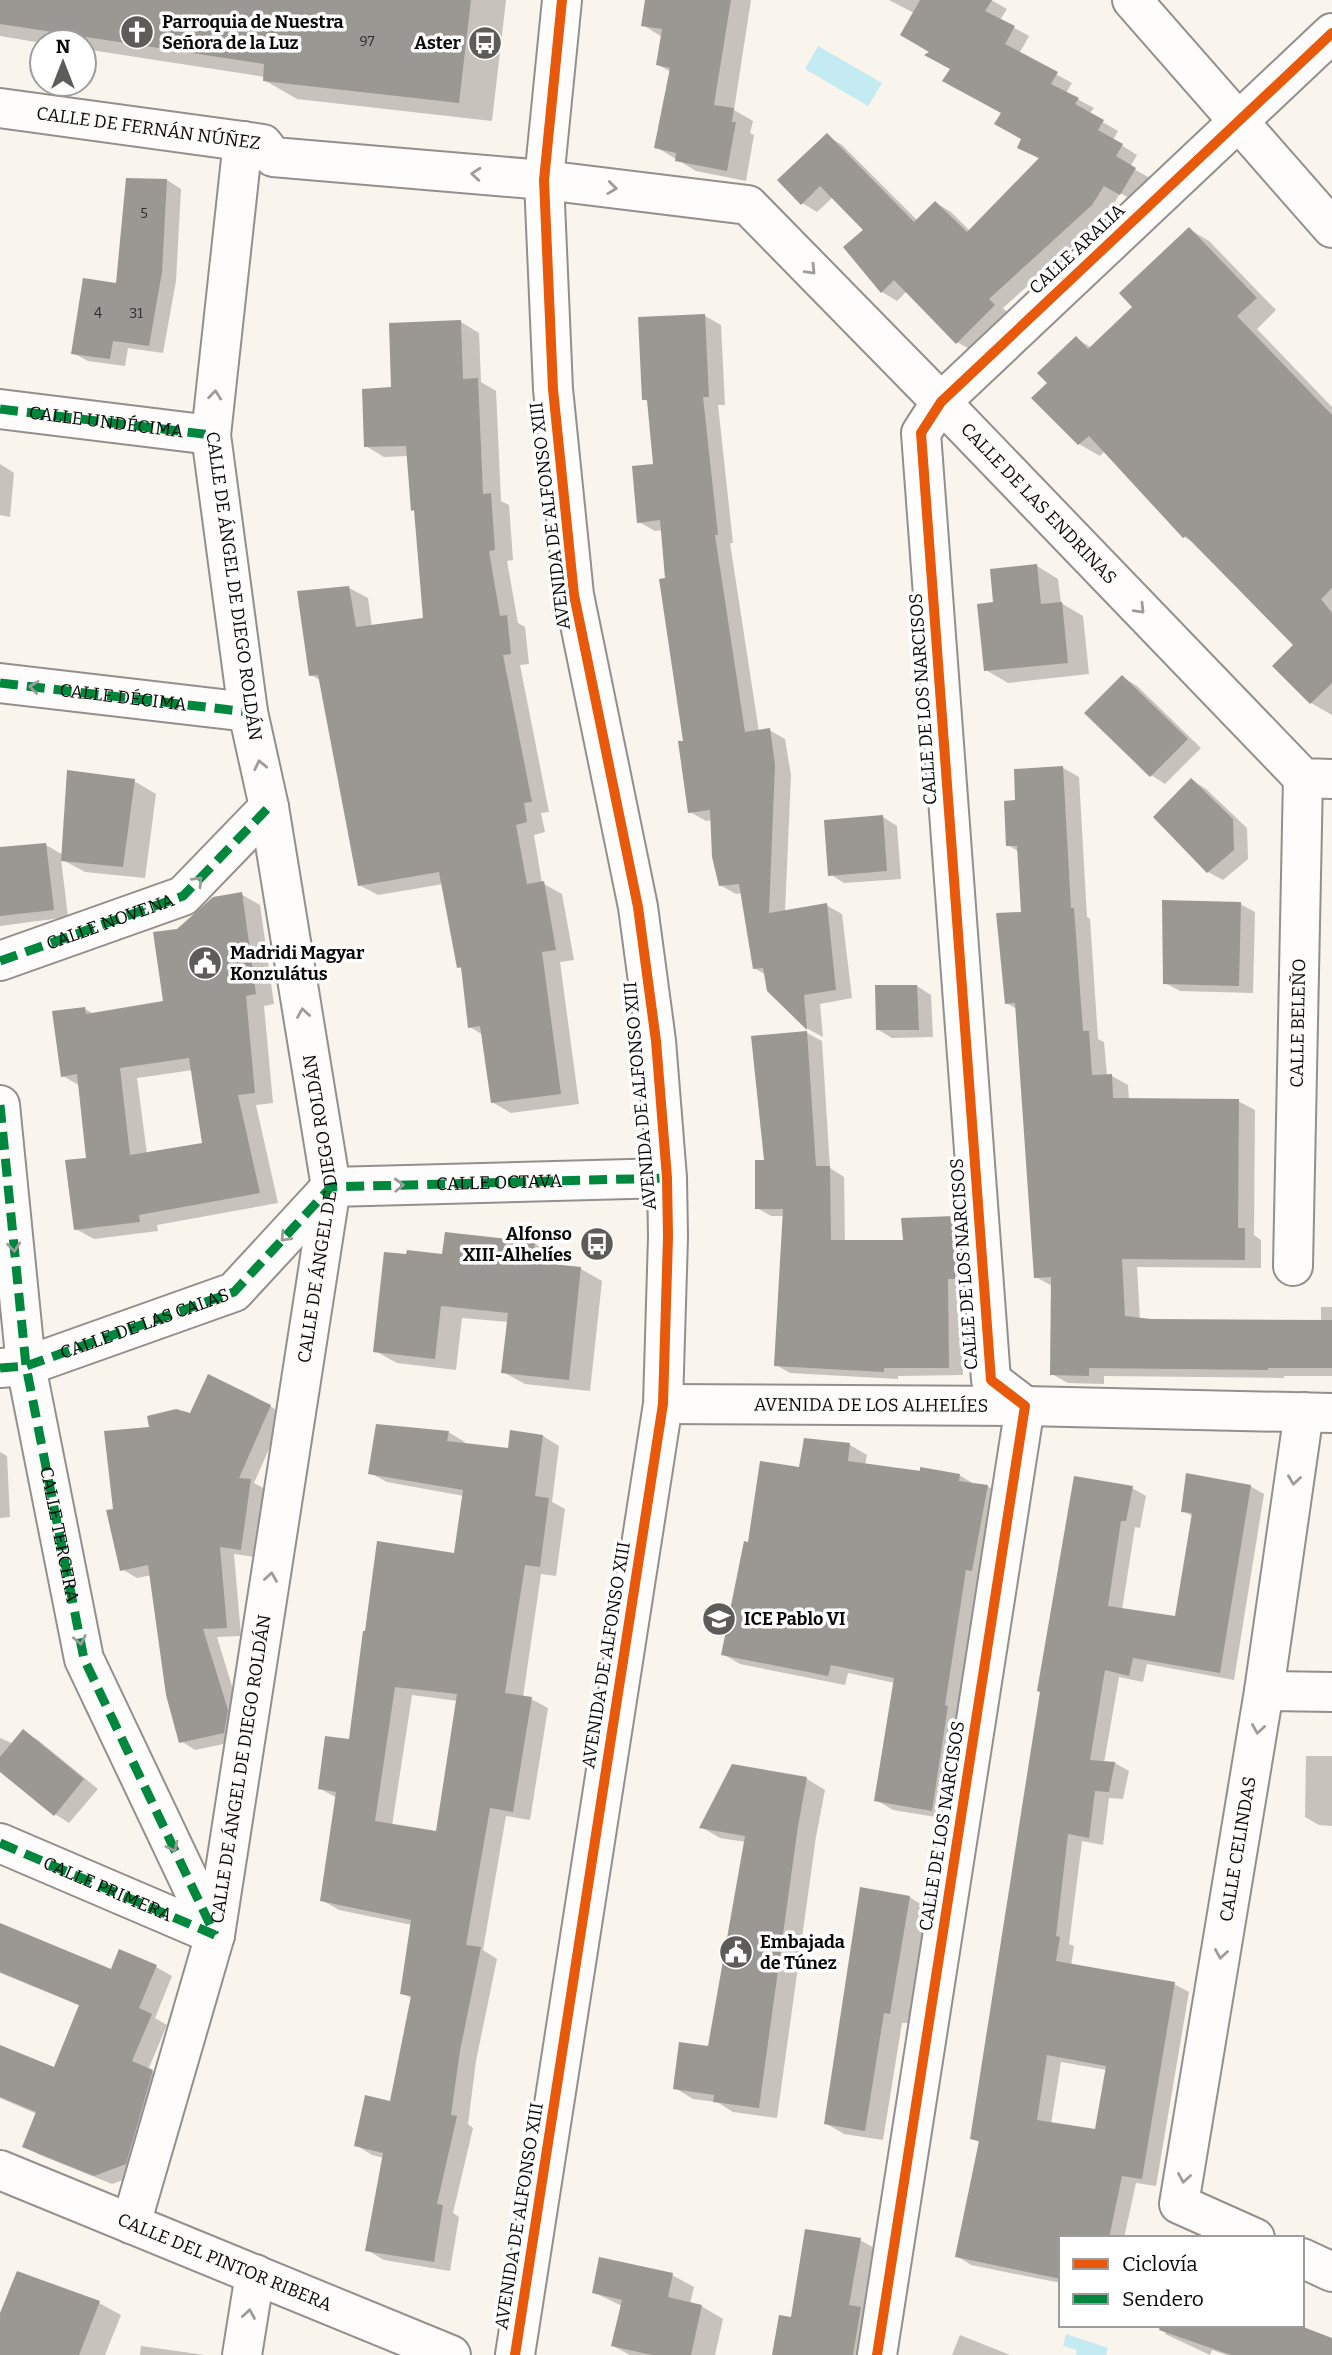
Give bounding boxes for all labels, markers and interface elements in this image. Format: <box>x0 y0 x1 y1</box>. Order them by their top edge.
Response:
place label: Parroquia de Nuestra Señora de la Luz <box>162 11 344 54</box>
church icon: Parroquia de Nuestra Señora de la Luz <box>118 13 156 51</box>
bus stop icon: Aster <box>466 24 504 62</box>
north arrow <box>28 28 98 98</box>
place label: Aster <box>414 32 462 54</box>
house number: 97 <box>359 33 375 50</box>
text: N <box>56 35 71 58</box>
street label: CALLE DE FERNÁN NÚÑEZ <box>35 102 262 155</box>
one-way arrow <box>470 167 481 182</box>
one-way arrow <box>606 181 618 196</box>
street label: CALLE ARALIA <box>1025 199 1129 299</box>
house number: 5 <box>140 205 148 222</box>
one-way arrow <box>803 262 816 275</box>
house number: 4 <box>94 305 102 322</box>
house number: 31 <box>129 305 143 322</box>
one-way arrow <box>208 389 223 400</box>
street label: AVENIDA DE ALFONSO XIII <box>525 401 575 631</box>
street label: CALLE UNDÉCIMA <box>28 402 185 443</box>
street label: CALLE DE LAS ENDRINAS <box>956 418 1121 589</box>
street label: CALLE DE ÁNGEL DE DIEGO ROLDÁN <box>201 430 267 742</box>
street label: CALLE DE LOS NARCISOS <box>905 592 941 806</box>
one-way arrow <box>1132 601 1145 614</box>
street label: CALLE DÉCIMA <box>58 679 188 716</box>
one-way arrow <box>28 680 40 695</box>
one-way arrow <box>253 759 268 771</box>
one-way arrow <box>189 876 202 889</box>
street label: CALLE NOVENA <box>43 889 178 955</box>
place label: Madridi Magyar Konzulátus <box>230 942 365 985</box>
public building icon: Madridi Magyar Konzulátus <box>186 944 224 982</box>
street label: CALLE BELEÑO <box>1286 958 1310 1088</box>
street label: AVENIDA DE ALFONSO XIII <box>619 981 661 1211</box>
one-way arrow <box>296 1007 311 1019</box>
street label: CALLE DE ÁNGEL DE DIEGO ROLDÁN <box>293 1053 342 1365</box>
street label: CALLE DE LOS NARCISOS <box>946 1157 982 1371</box>
street label: CALLE OCTAVA <box>436 1170 563 1195</box>
one-way arrow <box>394 1178 405 1193</box>
place label: Alfonso XIII-Alhelíes <box>463 1223 572 1266</box>
bus stop icon: Alfonso XIII-Alhelíes <box>578 1225 616 1263</box>
one-way arrow <box>280 1229 293 1242</box>
one-way arrow <box>6 1241 21 1252</box>
street label: CALLE DE LAS CALAS <box>57 1284 232 1364</box>
street label: AVENIDA DE LOS ALHELÍES <box>754 1394 988 1417</box>
street label: CALLE TERCERA <box>35 1465 84 1604</box>
one-way arrow <box>1287 1474 1302 1486</box>
street label: AVENIDA DE ALFONSO XIII <box>577 1540 635 1770</box>
one-way arrow <box>263 1571 278 1583</box>
school or university icon: ICE Pablo VI <box>700 1600 738 1638</box>
place label: ICE Pablo VI <box>744 1608 846 1630</box>
street label: CALLE DE ÁNGEL DE DIEGO ROLDÁN <box>206 1613 276 1925</box>
one-way arrow <box>72 1634 87 1646</box>
street label: CALLE DE LOS NARCISOS <box>915 1719 969 1933</box>
one-way arrow <box>1251 1723 1266 1735</box>
street label: CALLE CELINDAS <box>1215 1775 1261 1923</box>
one-way arrow <box>165 1840 179 1852</box>
street label: CALLE PRIMERA <box>40 1852 176 1926</box>
place label: Embajada de Túnez <box>760 1931 845 1974</box>
public building icon: Embajada de Túnez <box>717 1933 755 1971</box>
one-way arrow <box>1214 1948 1229 1960</box>
street label: AVENIDA DE ALFONSO XIII <box>490 2101 548 2331</box>
one-way arrow <box>1177 2172 1192 2184</box>
street label: CALLE DEL PINTOR RIBERA <box>114 2208 336 2316</box>
legend <box>1059 2236 1304 2327</box>
text: Ciclovía <box>1122 2251 1198 2277</box>
text: Sendero <box>1122 2286 1204 2312</box>
one-way arrow <box>241 2308 256 2320</box>

